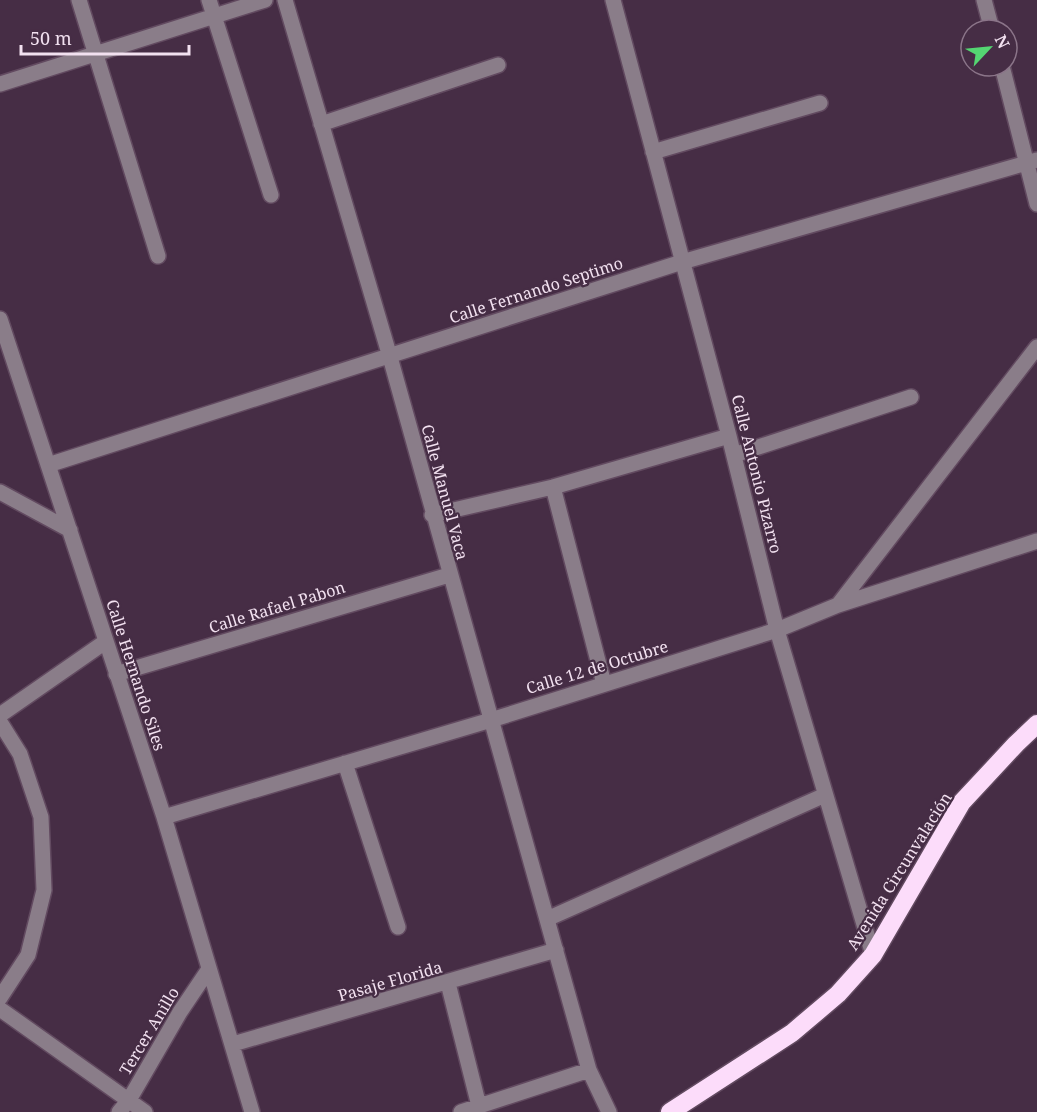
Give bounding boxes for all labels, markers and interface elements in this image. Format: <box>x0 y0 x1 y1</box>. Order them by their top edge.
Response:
scale bar <box>21 18 189 56</box>
north arrow <box>959 18 1019 78</box>
text: 50 m <box>30 26 72 50</box>
text: N <box>990 31 1015 52</box>
street label: Calle Fernando Septimo <box>446 252 626 328</box>
street label: Calle Antonio Pizarro <box>727 392 787 556</box>
street label: Calle Manuel Vaca <box>416 422 474 562</box>
street label: Calle Rafael Pabon <box>206 576 348 638</box>
street label: Calle Hernando Siles <box>101 597 171 753</box>
street label: Calle 12 de Octubre <box>523 635 671 699</box>
street label: Avenida Circunvalación <box>841 788 957 954</box>
street label: Pasaje Florida <box>335 956 445 1006</box>
street label: Tercer Anillo <box>114 983 184 1079</box>

